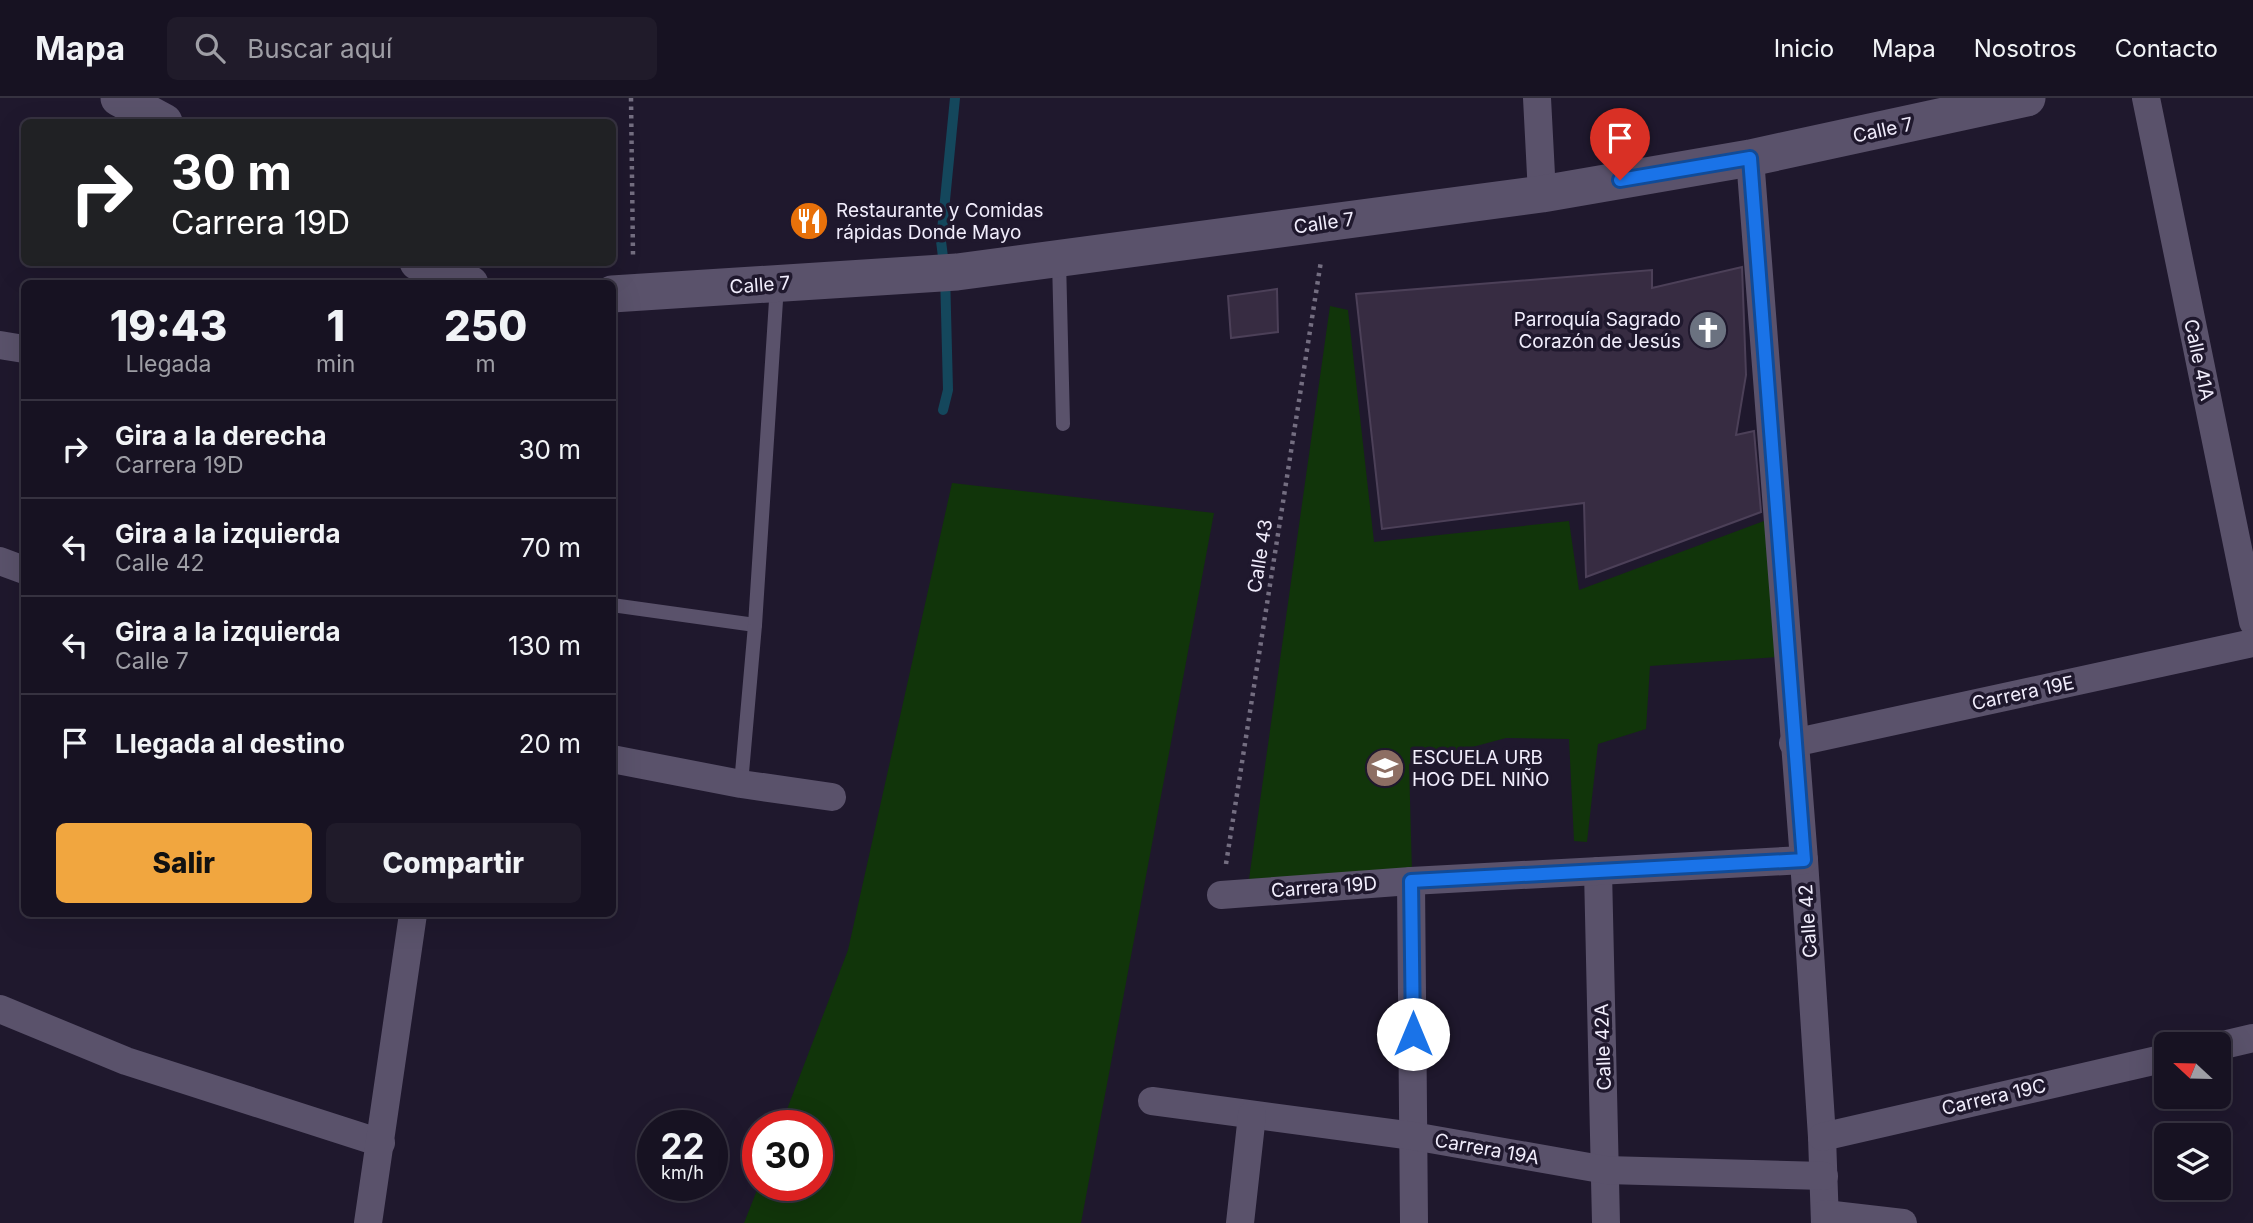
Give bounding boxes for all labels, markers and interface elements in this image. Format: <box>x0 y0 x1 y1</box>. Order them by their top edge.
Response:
search box <box>167 17 657 80</box>
text: Mapa <box>35 28 125 68</box>
icon: search <box>191 29 229 67</box>
text: Buscar aquí <box>247 33 392 64</box>
text: Inicio <box>1774 34 1834 63</box>
text: Mapa <box>1872 34 1936 63</box>
text: Nosotros <box>1974 34 2077 63</box>
text: Contacto <box>2115 34 2218 63</box>
pin <box>1590 108 1650 180</box>
street label: Calle 7 <box>1851 112 1915 148</box>
icon: arrive <box>1601 119 1639 157</box>
text: 30 m <box>171 143 292 202</box>
icon: right <box>56 147 147 238</box>
place label: Restaurante y Comidas rápidas Donde Mayo <box>836 199 1044 244</box>
restaurant icon: Restaurante y Comidas rápidas Donde Mayo <box>788 200 830 242</box>
text: Carrera 19D <box>171 203 350 242</box>
street label: Calle 7 <box>1292 207 1356 239</box>
street label: Calle 7 <box>729 271 791 299</box>
text: 19:43 <box>110 300 227 351</box>
text: 1 <box>326 300 345 351</box>
text: 250 <box>444 300 527 351</box>
place label: Parroquía Sagrado Corazón de Jesús <box>1514 308 1681 353</box>
church icon: Parroquía Sagrado Corazón de Jesús <box>1687 309 1729 351</box>
street label: Calle 41A <box>2179 317 2219 403</box>
text: Llegada <box>126 350 212 378</box>
text: min <box>316 350 355 378</box>
text: m <box>476 350 496 378</box>
text: Gira a la derecha <box>115 420 327 451</box>
icon: right <box>56 430 94 468</box>
text: 30 m <box>518 434 581 465</box>
text: Carrera 19D <box>115 451 244 479</box>
text: Gira a la izquierda <box>115 518 341 549</box>
street label: Calle 43 <box>1243 518 1277 594</box>
icon: left <box>56 528 94 566</box>
text: 70 m <box>520 532 581 563</box>
text: Calle 42 <box>115 549 205 577</box>
text: Gira a la izquierda <box>115 616 341 647</box>
icon: left <box>56 626 94 664</box>
text: 130 m <box>508 630 581 661</box>
text: Calle 7 <box>115 647 189 675</box>
street label: Carrera 19E <box>1970 671 2076 715</box>
icon: arrive <box>56 724 94 762</box>
text: Llegada al destino <box>115 728 345 759</box>
text: 20 m <box>519 728 581 759</box>
place label: ESCUELA URB HOG DEL NIÑO <box>1412 746 1550 791</box>
school or university icon: ESCUELA URB HOG DEL NIÑO <box>1364 747 1406 789</box>
button: Salir <box>56 823 312 903</box>
button: Compartir <box>326 823 581 903</box>
street label: Carrera 19D <box>1270 872 1378 902</box>
street label: Calle 42 <box>1794 883 1822 959</box>
position arrow <box>1376 997 1450 1071</box>
street label: Calle 42A <box>1590 1003 1616 1091</box>
north arrow <box>2154 1032 2231 1110</box>
map controls <box>2154 1032 2231 1200</box>
street label: Carrera 19C <box>1940 1074 2048 1120</box>
speed limit sign: 30 <box>742 1110 833 1201</box>
button: layers <box>2154 1123 2231 1200</box>
text: 22 <box>660 1125 705 1167</box>
street label: Carrera 19A <box>1433 1128 1541 1170</box>
text: km/h <box>661 1162 704 1183</box>

